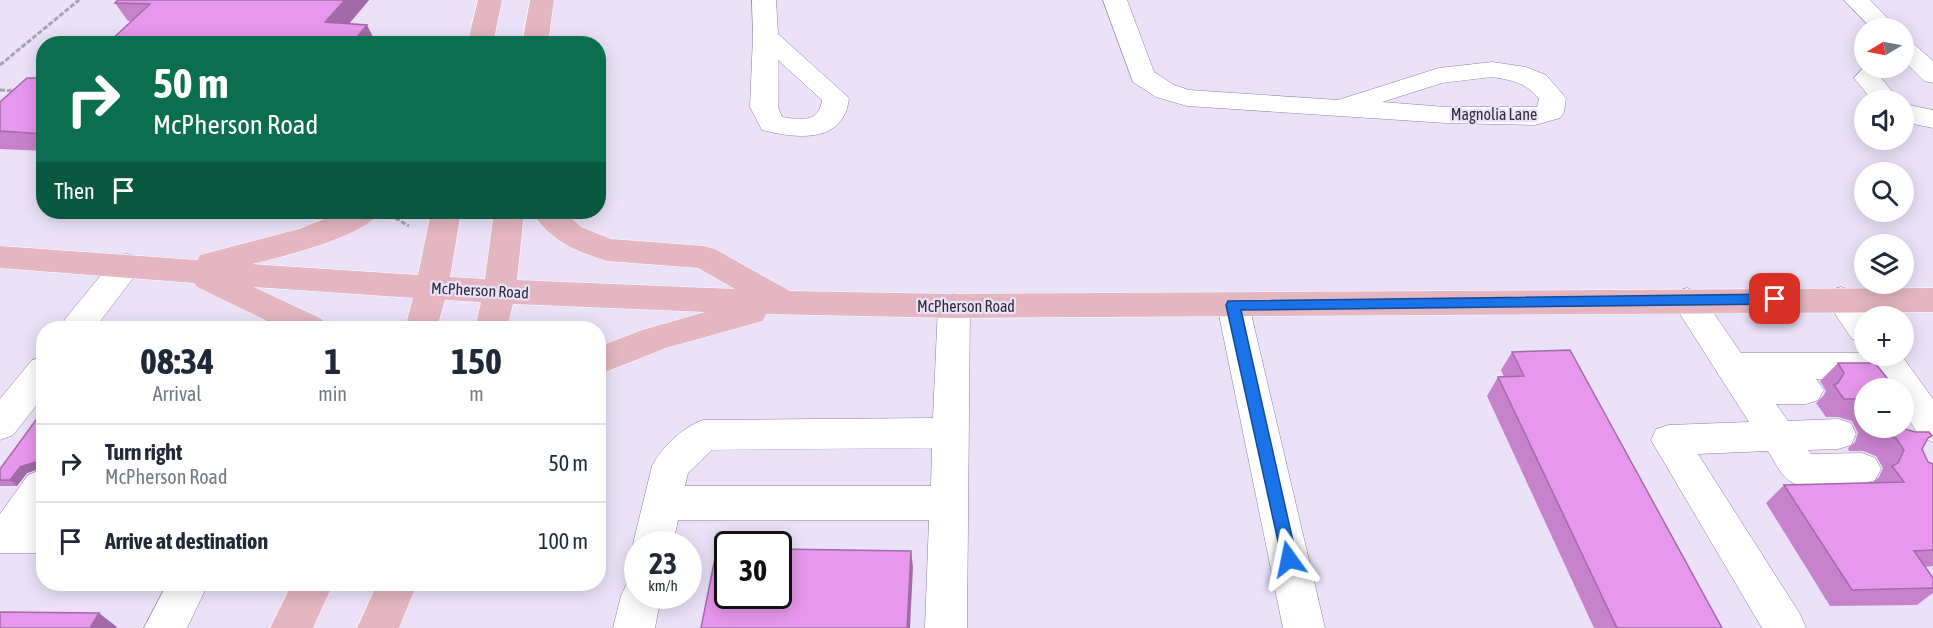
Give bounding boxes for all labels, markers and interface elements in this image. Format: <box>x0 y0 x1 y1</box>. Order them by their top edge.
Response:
north arrow <box>1854 18 1914 78</box>
map controls <box>1854 18 1914 438</box>
text: 50 m <box>153 59 228 107</box>
icon: right <box>54 60 132 138</box>
button: sound <box>1854 90 1914 150</box>
street label: Magnolia Lane <box>1451 105 1537 124</box>
text: McPherson Road <box>153 109 318 140</box>
button: search <box>1854 162 1914 222</box>
icon: arrive <box>107 174 140 207</box>
text: Then <box>54 178 95 204</box>
button: layers <box>1854 234 1914 294</box>
pin <box>1749 273 1800 324</box>
street label: McPherson Road <box>431 278 529 302</box>
icon: arrive <box>1758 282 1791 315</box>
street label: McPherson Road <box>917 297 1015 315</box>
button: + <box>1854 306 1914 366</box>
text: 08:34 <box>140 340 214 382</box>
text: 1 <box>324 340 341 382</box>
text: 150 <box>451 340 502 382</box>
button: − <box>1854 378 1914 438</box>
text: Arrival <box>153 382 202 405</box>
text: min <box>318 382 347 405</box>
text: m <box>469 382 484 405</box>
text: Turn right <box>105 439 182 465</box>
icon: right <box>54 447 87 480</box>
text: 50 m <box>548 450 588 476</box>
text: McPherson Road <box>105 465 227 488</box>
icon: arrive <box>54 525 87 558</box>
position arrow <box>1257 527 1321 591</box>
text: Arrive at destination <box>105 528 268 554</box>
text: 100 m <box>538 528 588 554</box>
speed limit sign: 30 <box>714 531 792 609</box>
text: 23 <box>649 546 677 580</box>
text: km/h <box>648 577 678 594</box>

